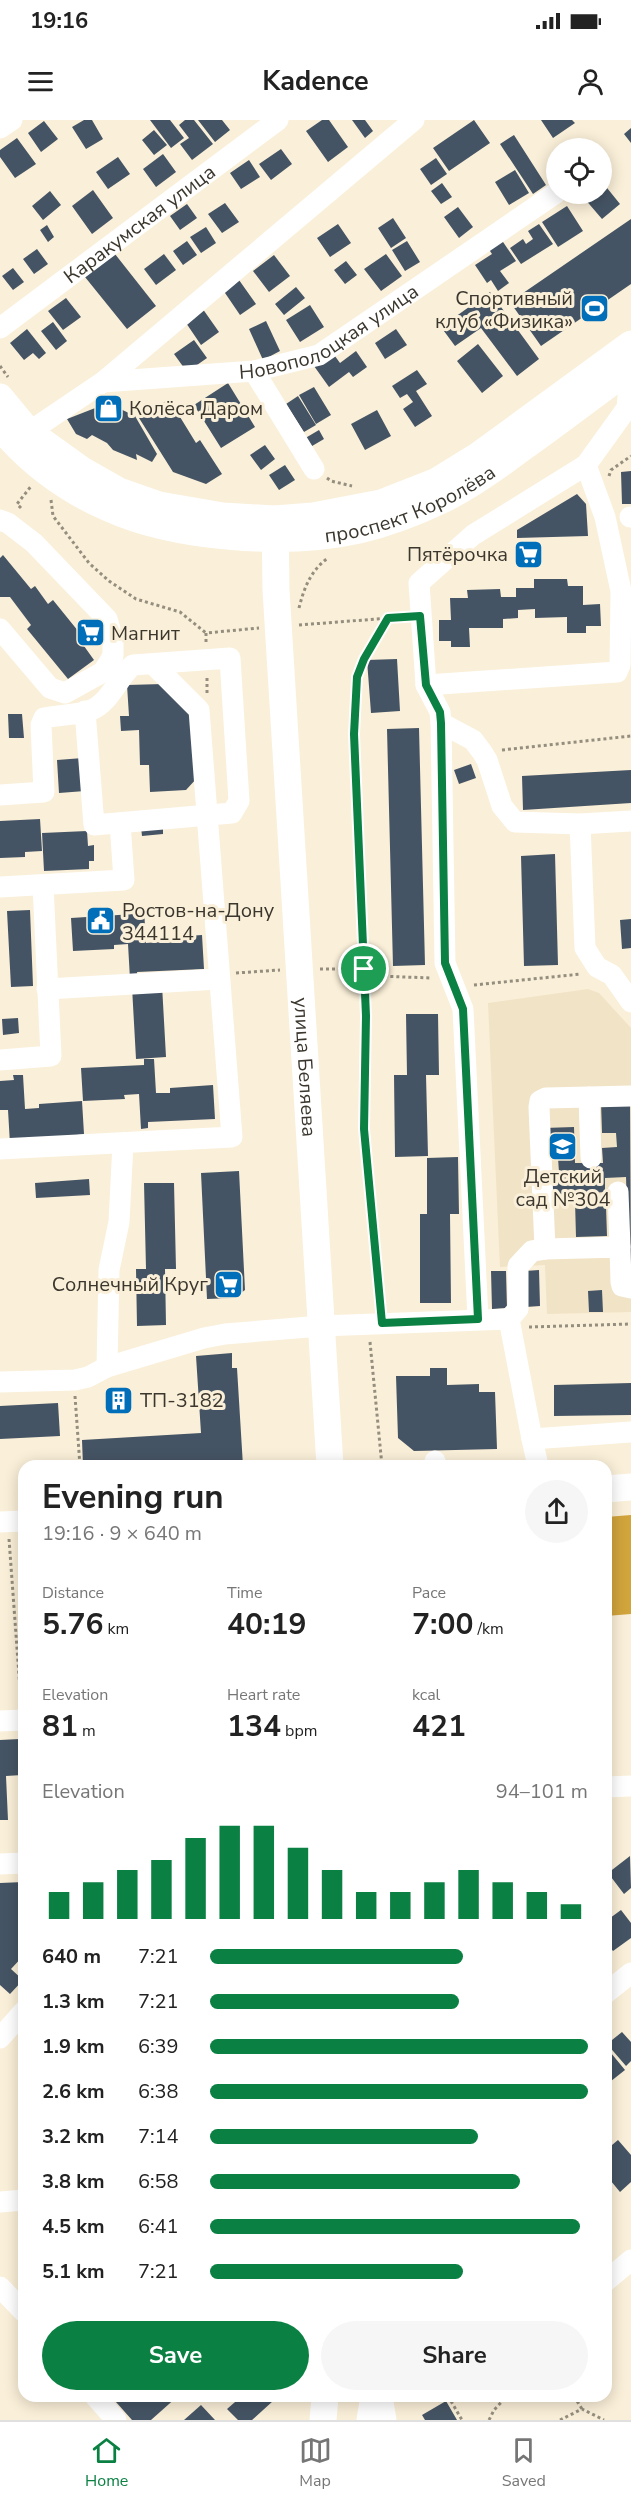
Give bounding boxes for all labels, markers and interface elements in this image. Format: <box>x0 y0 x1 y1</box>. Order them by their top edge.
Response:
text: 19:16 <box>30 6 88 36</box>
text: Kadence <box>262 63 369 100</box>
icon: menu <box>24 65 57 98</box>
icon: person <box>574 65 607 98</box>
map controls <box>546 138 612 204</box>
button: locate <box>546 138 612 204</box>
street label: Каракумская улица <box>58 158 221 289</box>
street label: Новополоцкая улица <box>238 278 424 386</box>
place label: Спортивный клуб «Физика» <box>435 285 573 335</box>
sports icon: Спортивный клуб «Физика» <box>578 293 610 325</box>
shop icon: Колёса Даром <box>92 392 124 424</box>
place label: Колёса Даром <box>129 395 263 422</box>
street label: проспект Королёва <box>323 458 500 549</box>
supermarket icon: Пятёрочка <box>513 538 545 570</box>
place label: Пятёрочка <box>407 541 508 568</box>
supermarket icon: Магнит <box>74 617 106 649</box>
place label: Магнит <box>111 620 180 647</box>
place label: Ростов-на-Дону 344114 <box>122 897 275 947</box>
public building icon: Ростов-на-Дону 344114 <box>85 905 117 937</box>
pin <box>338 943 389 994</box>
icon: arrive <box>347 952 380 985</box>
street label: улица Беляева <box>288 996 323 1138</box>
school or university icon: Детский сад №304 <box>547 1130 579 1162</box>
place label: Детский сад №304 <box>516 1163 610 1213</box>
supermarket icon: Солнечный Круг <box>213 1268 245 1300</box>
place label: Солнечный Круг <box>52 1271 208 1298</box>
building icon: ТП-3182 <box>103 1384 135 1416</box>
place label: ТП-3182 <box>140 1387 224 1414</box>
text: Evening run <box>42 1475 224 1520</box>
button: share <box>525 1480 588 1543</box>
text: 19:16 · 9 × 640 m <box>42 1520 202 1547</box>
text: Distance <box>42 1582 104 1604</box>
text: Time <box>227 1582 263 1604</box>
text: Pace <box>412 1582 446 1604</box>
text: 5.76 <box>42 1604 103 1645</box>
text: 40:19 <box>227 1604 306 1645</box>
text: 7:00 <box>412 1604 473 1645</box>
text: km <box>103 1618 129 1640</box>
text: /km <box>473 1618 504 1640</box>
text: Elevation <box>42 1684 108 1706</box>
text: Heart rate <box>227 1684 300 1706</box>
text: kcal <box>412 1684 440 1706</box>
text: 81 <box>42 1706 78 1747</box>
text: 134 <box>227 1706 281 1747</box>
text: 421 <box>412 1706 466 1747</box>
text: m <box>78 1720 96 1742</box>
text: bpm <box>281 1720 317 1742</box>
text: Elevation <box>42 1778 125 1805</box>
text: 94–101 m <box>496 1778 588 1805</box>
text: 640 m <box>42 1943 101 1970</box>
text: 7:21 <box>138 1943 179 1970</box>
text: 1.3 km <box>42 1988 105 2015</box>
text: 7:21 <box>138 1988 179 2015</box>
text: 1.9 km <box>42 2033 105 2060</box>
text: 6:39 <box>138 2033 179 2060</box>
text: 2.6 km <box>42 2078 105 2105</box>
text: 6:38 <box>138 2078 179 2105</box>
text: 3.2 km <box>42 2123 105 2150</box>
text: 7:14 <box>138 2123 179 2150</box>
text: 3.8 km <box>42 2168 105 2195</box>
text: 6:58 <box>138 2168 179 2195</box>
text: 4.5 km <box>42 2213 105 2240</box>
text: 6:41 <box>138 2213 179 2240</box>
text: 5.1 km <box>42 2258 105 2285</box>
text: 7:21 <box>138 2258 179 2285</box>
button: Save <box>42 2321 309 2390</box>
button: Share <box>321 2321 588 2390</box>
tab: Home <box>85 2434 128 2492</box>
tab: Map <box>299 2434 332 2492</box>
tab: Saved <box>502 2434 546 2492</box>

